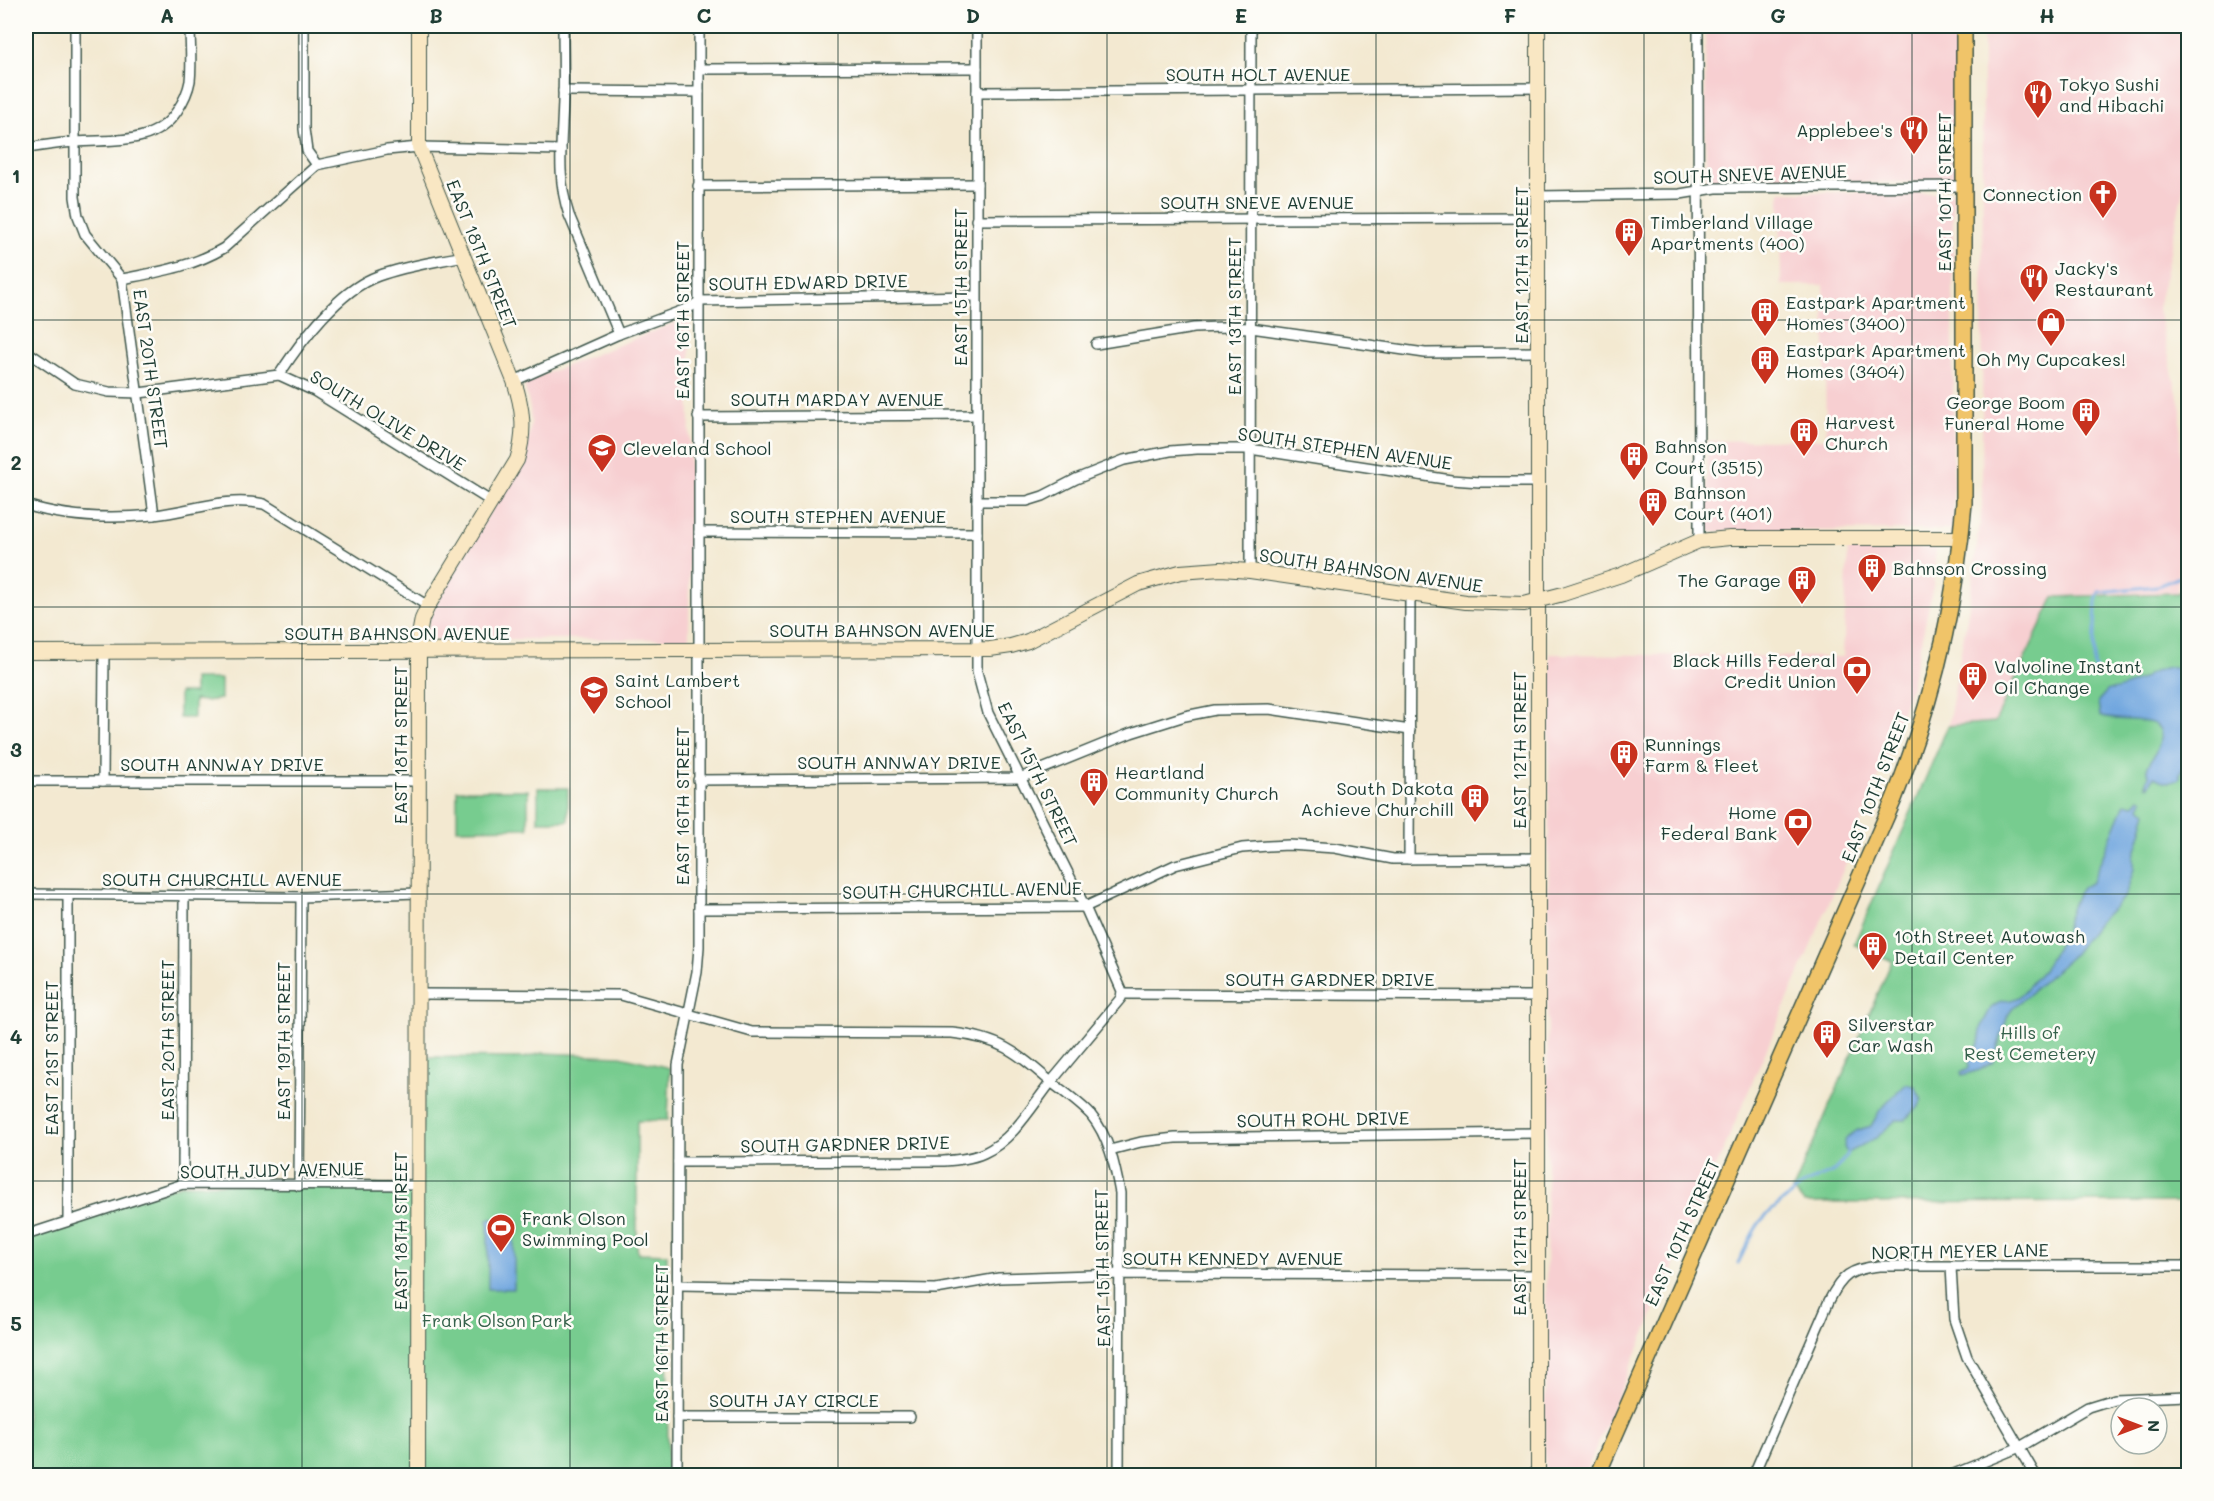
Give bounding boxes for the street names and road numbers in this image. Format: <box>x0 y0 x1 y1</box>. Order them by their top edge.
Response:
street label: SOUTH HOLT AVENUE <box>1166 62 1350 86</box>
street label: EAST 10TH STREET <box>1932 113 1956 271</box>
street label: SOUTH SNEVE AVENUE <box>1653 159 1847 189</box>
street label: EAST 18TH STREET <box>441 176 523 332</box>
street label: EAST 12TH STREET <box>1509 186 1533 344</box>
street label: SOUTH SNEVE AVENUE <box>1160 190 1354 214</box>
street label: EAST 15TH STREET <box>948 208 972 366</box>
street label: EAST 13TH STREET <box>1222 237 1246 395</box>
street label: EAST 16TH STREET <box>670 241 694 399</box>
street label: SOUTH EDWARD DRIVE <box>708 268 908 296</box>
street label: EAST 20TH STREET <box>128 288 174 450</box>
street label: SOUTH OLIVE DRIVE <box>306 364 470 476</box>
street label: SOUTH MARDAY AVENUE <box>731 387 943 411</box>
street label: SOUTH STEPHEN AVENUE <box>1236 421 1454 475</box>
street label: SOUTH STEPHEN AVENUE <box>730 504 946 528</box>
street label: SOUTH BAHNSON AVENUE <box>1258 542 1484 598</box>
street label: SOUTH BAHNSON AVENUE <box>769 618 995 642</box>
street label: SOUTH BAHNSON AVENUE <box>284 621 510 645</box>
street label: EAST 18TH STREET <box>388 666 412 824</box>
street label: EAST 12TH STREET <box>1507 671 1531 829</box>
street label: EAST 15TH STREET <box>993 698 1083 850</box>
street label: EAST 10TH STREET <box>1835 709 1915 865</box>
street label: EAST 16TH STREET <box>670 727 694 885</box>
street label: SOUTH ANNWAY DRIVE <box>797 750 1001 774</box>
street label: SOUTH ANNWAY DRIVE <box>120 752 324 776</box>
street label: SOUTH CHURCHILL AVENUE <box>102 867 342 891</box>
street label: SOUTH CHURCHILL AVENUE <box>842 876 1082 904</box>
street label: EAST 20TH STREET <box>155 960 179 1120</box>
street label: EAST 19TH STREET <box>271 962 295 1120</box>
street label: SOUTH GARDNER DRIVE <box>1225 967 1435 991</box>
street label: EAST 21ST STREET <box>39 980 63 1136</box>
street label: SOUTH ROHL DRIVE <box>1237 1105 1409 1133</box>
street label: SOUTH GARDNER DRIVE <box>740 1130 950 1158</box>
street label: EAST 18TH STREET <box>388 1152 412 1310</box>
street label: EAST 10TH STREET <box>1639 1155 1725 1309</box>
street label: SOUTH JUDY AVENUE <box>180 1156 364 1184</box>
street label: EAST 12TH STREET <box>1507 1158 1531 1316</box>
street label: EAST 15TH STREET <box>1089 1189 1115 1347</box>
street label: NORTH MEYER LANE <box>1871 1237 2049 1265</box>
street label: SOUTH KENNEDY AVENUE <box>1123 1246 1343 1270</box>
street label: EAST 16TH STREET <box>649 1264 673 1422</box>
street label: SOUTH JAY CIRCLE <box>709 1388 879 1412</box>

